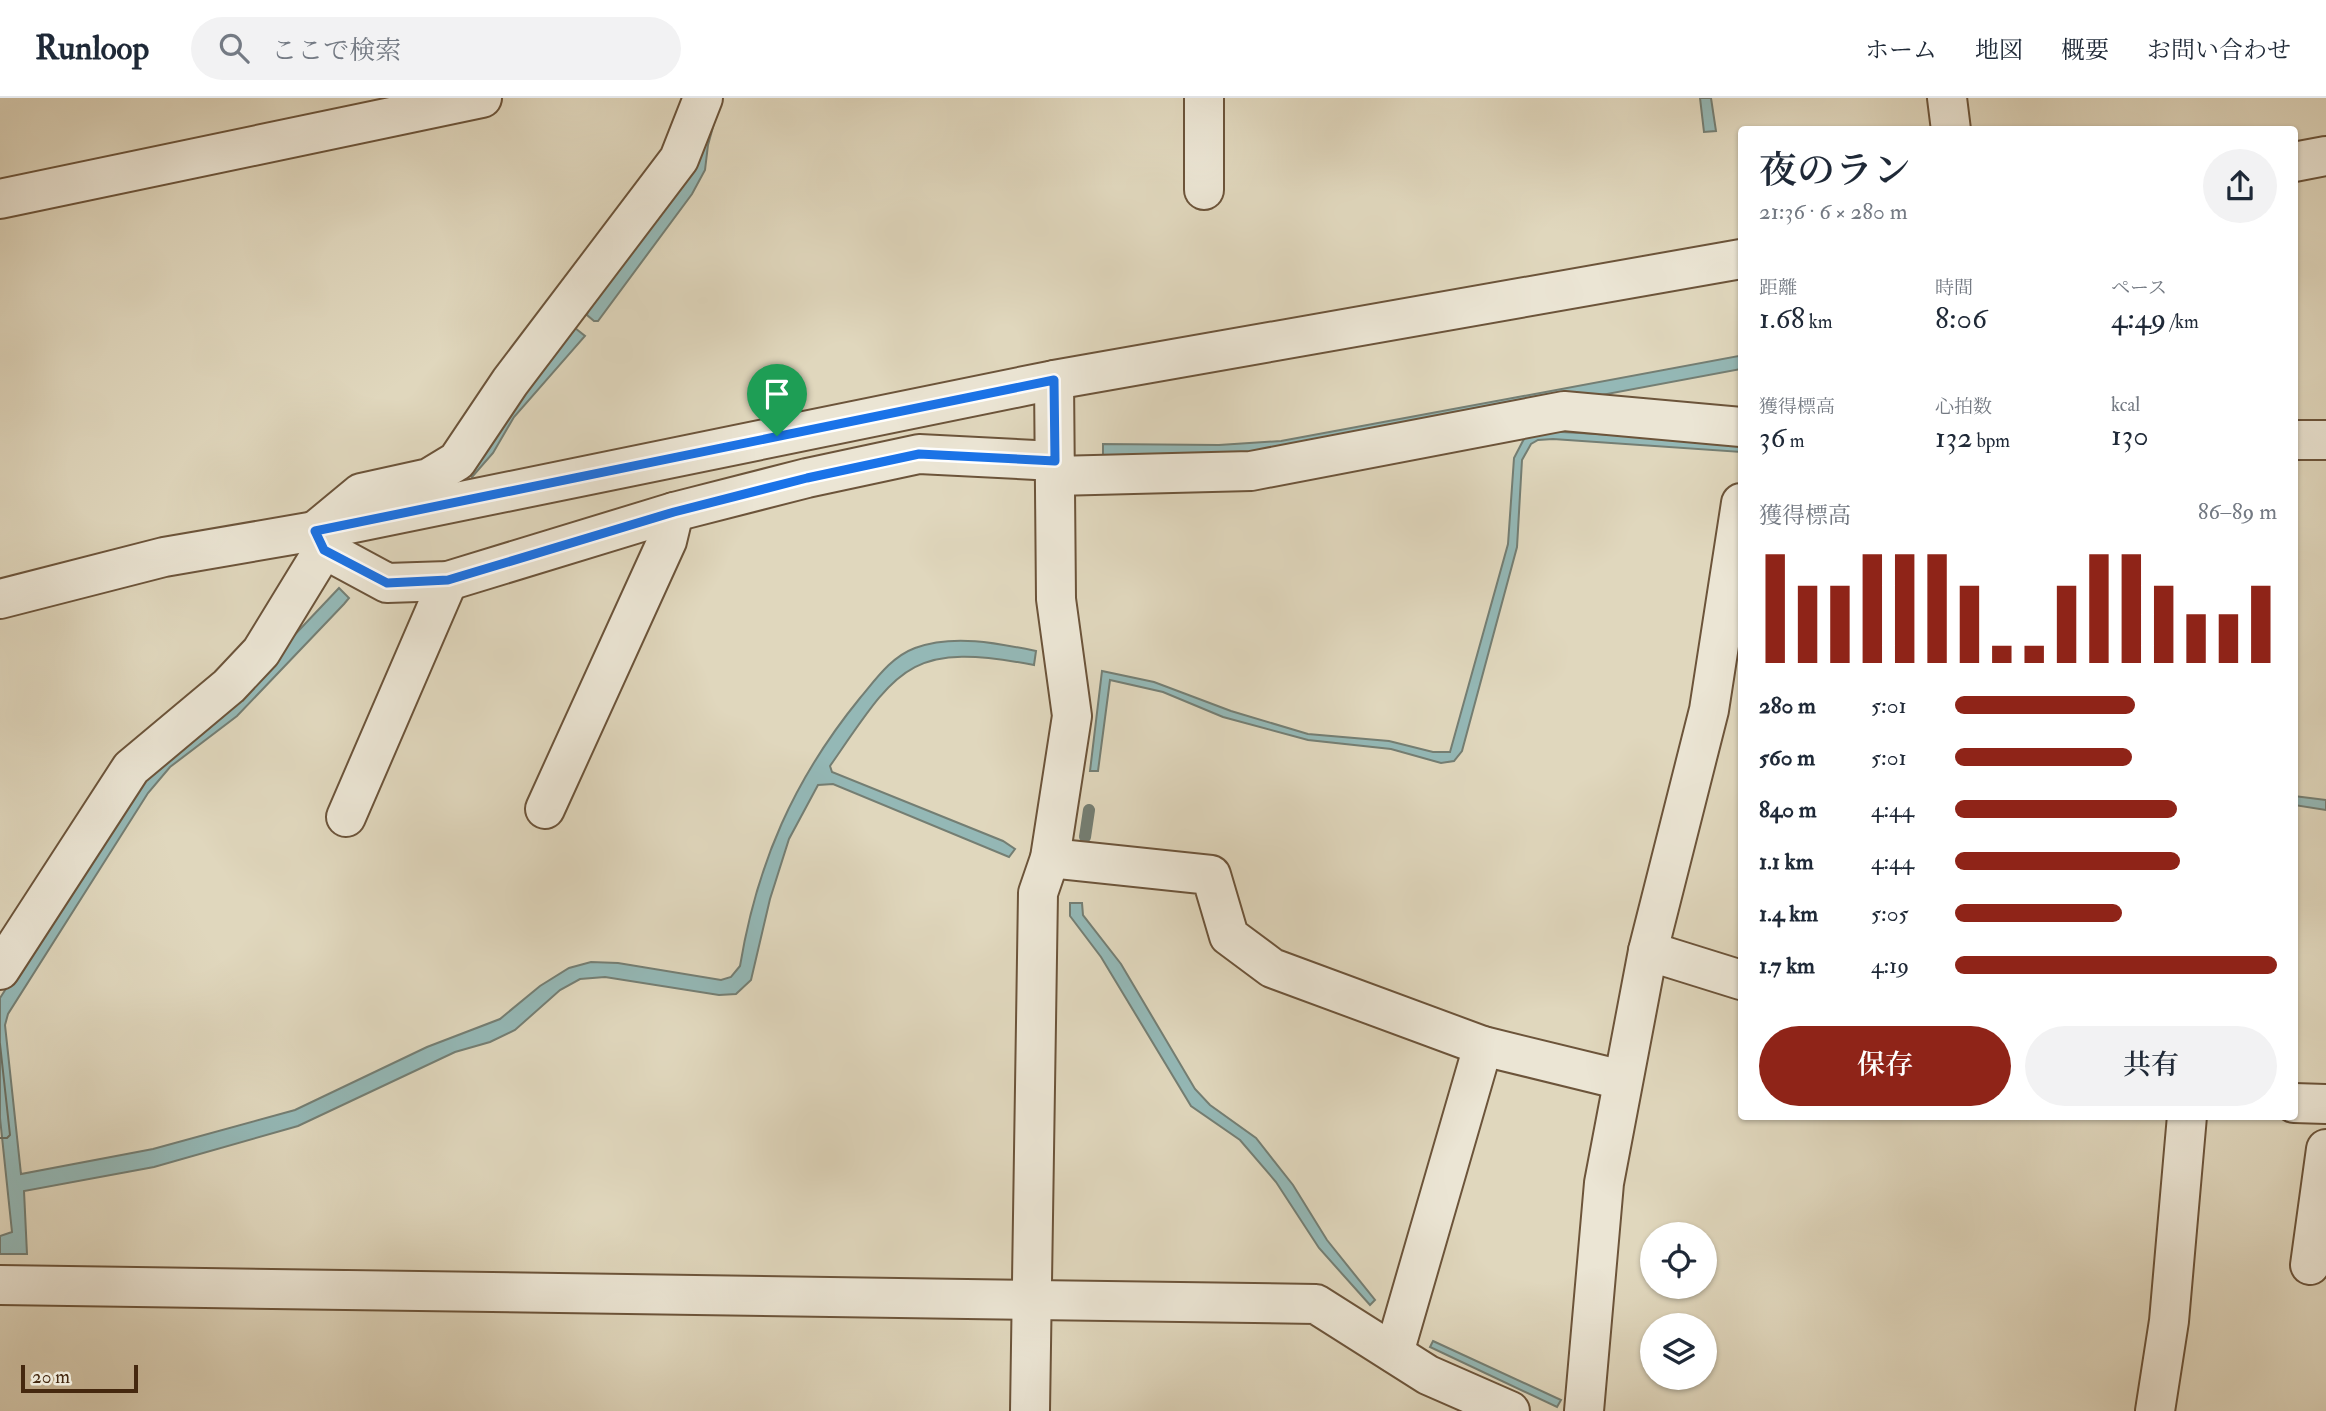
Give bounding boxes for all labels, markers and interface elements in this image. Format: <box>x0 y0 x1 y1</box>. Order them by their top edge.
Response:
search box <box>191 17 681 80</box>
text: Runloop <box>35 28 149 69</box>
icon: search <box>215 29 253 67</box>
text: ここで検索 <box>271 35 401 67</box>
text: ホーム <box>1865 35 1937 66</box>
text: 地図 <box>1975 35 2023 66</box>
text: 概要 <box>2061 35 2109 66</box>
text: お問い合わせ <box>2147 35 2291 66</box>
text: 夜のラン <box>1759 147 1911 195</box>
button: share <box>2203 149 2277 223</box>
text: 21:36 · 6 × 280 m <box>1759 197 1908 226</box>
text: 距離 <box>1759 276 1797 300</box>
text: 時間 <box>1935 276 1973 300</box>
text: ペース <box>2111 276 2167 300</box>
text: 1.68 <box>1759 300 1805 337</box>
text: 8:06 <box>1935 300 1987 337</box>
text: 4:49 <box>2111 300 2166 337</box>
text: km <box>1805 310 1833 334</box>
text: /km <box>2166 310 2199 334</box>
pin <box>747 364 807 436</box>
icon: arrive <box>758 375 796 413</box>
text: kcal <box>2111 393 2140 417</box>
text: 獲得標高 <box>1759 395 1835 419</box>
text: 心拍数 <box>1935 395 1992 419</box>
text: 130 <box>2111 417 2149 454</box>
text: 36 <box>1759 419 1786 456</box>
text: 132 <box>1935 419 1972 456</box>
text: m <box>1786 429 1804 453</box>
text: bpm <box>1972 429 2010 453</box>
text: 86–89 m <box>2198 497 2277 526</box>
text: 獲得標高 <box>1759 501 1851 530</box>
text: 280 m <box>1759 691 1816 720</box>
text: 5:01 <box>1871 691 1907 720</box>
text: 560 m <box>1759 743 1815 772</box>
text: 5:01 <box>1871 743 1907 772</box>
text: 840 m <box>1759 795 1817 824</box>
text: 4:44 <box>1871 795 1914 824</box>
text: 1.1 km <box>1759 847 1814 876</box>
text: 4:44 <box>1871 847 1914 876</box>
text: 1.4 km <box>1759 899 1818 928</box>
text: 5:05 <box>1871 899 1909 928</box>
text: 1.7 km <box>1759 951 1815 980</box>
text: 4:19 <box>1871 951 1909 980</box>
button: 保存 <box>1759 1026 2011 1106</box>
button: 共有 <box>2025 1026 2277 1106</box>
map controls <box>1640 1222 1717 1390</box>
button: locate <box>1640 1222 1717 1299</box>
button: layers <box>1640 1313 1717 1390</box>
scale bar <box>21 1362 138 1394</box>
text: 20 m <box>32 1365 70 1389</box>

